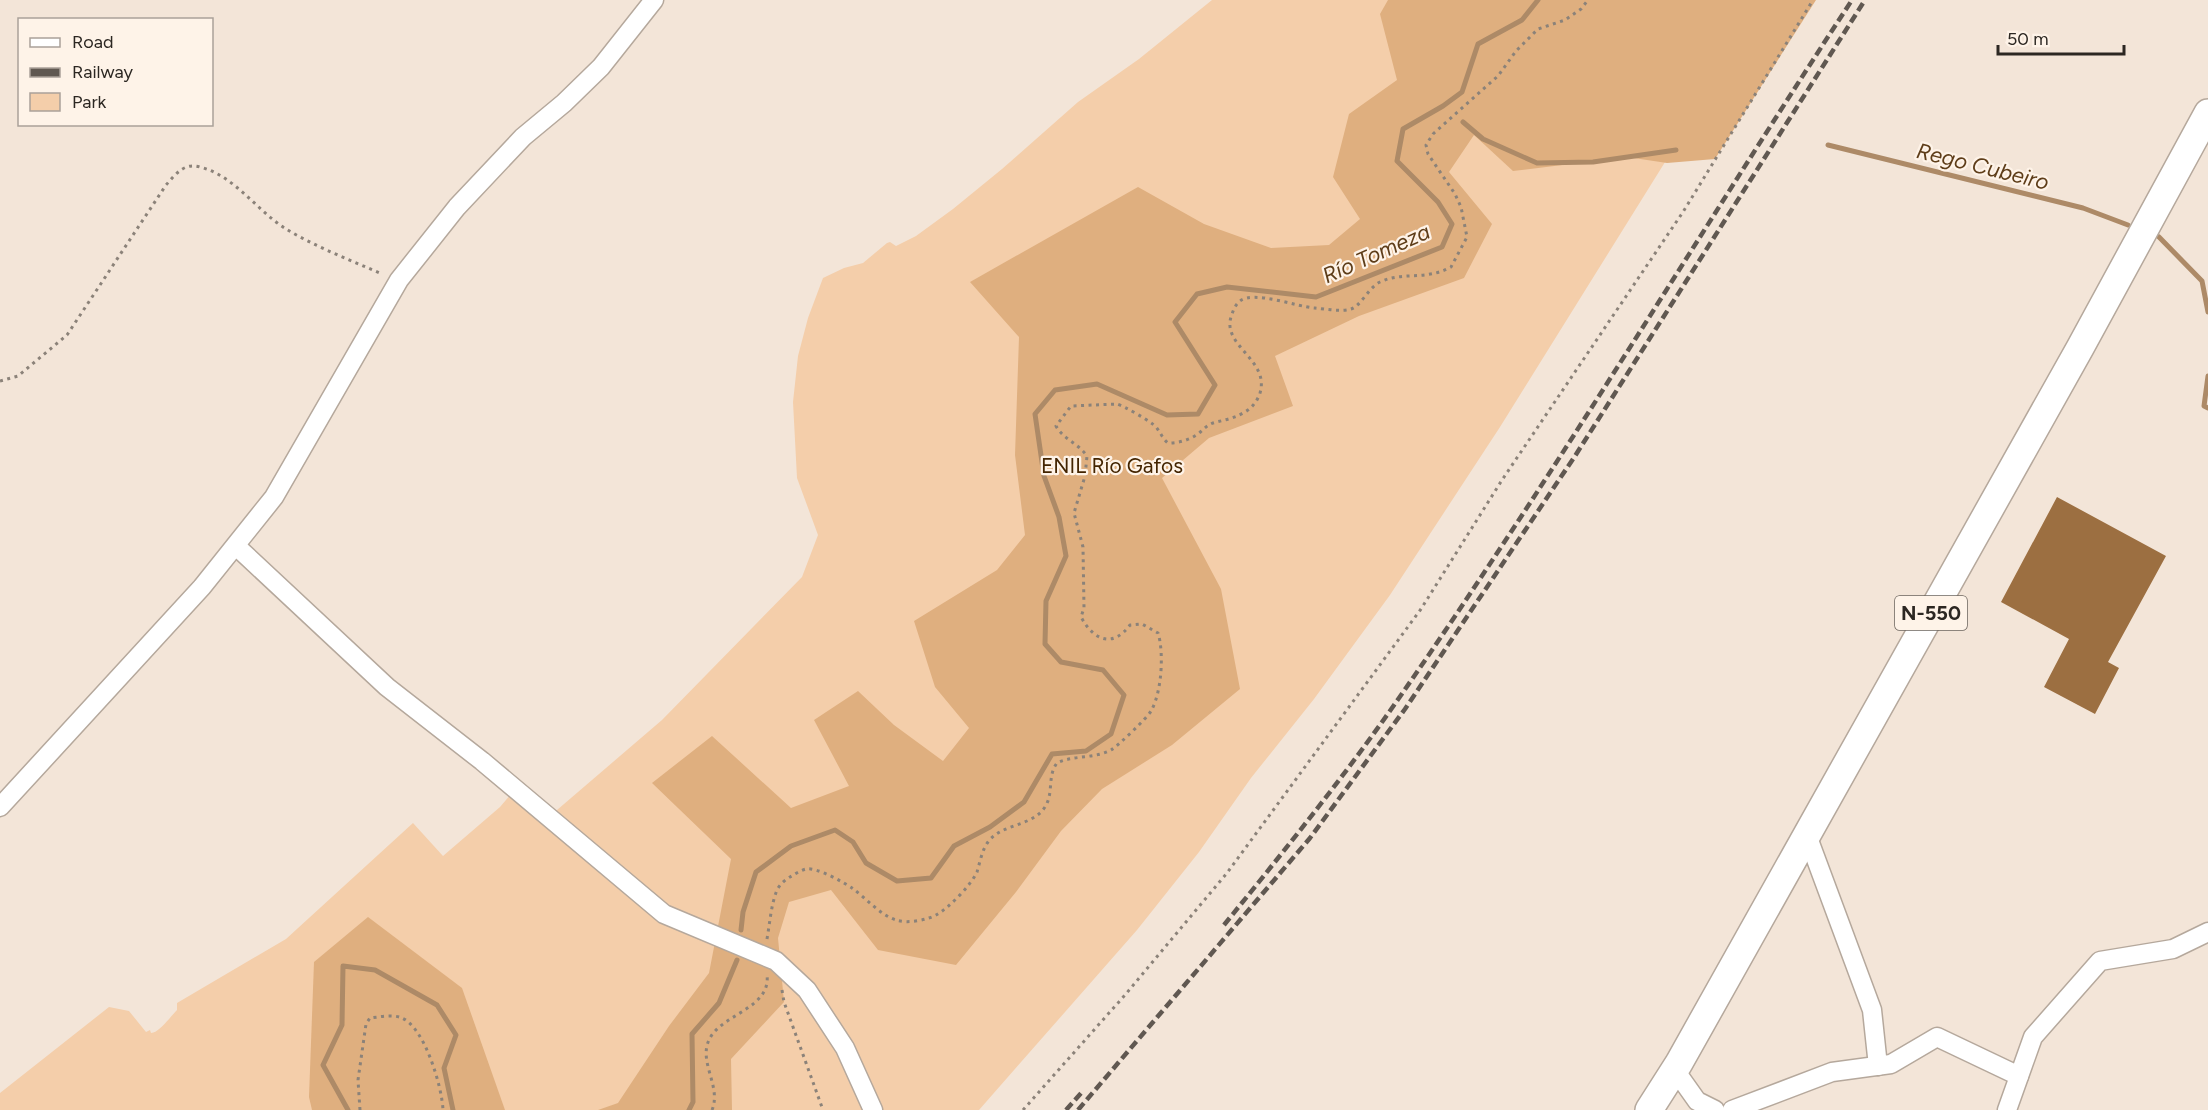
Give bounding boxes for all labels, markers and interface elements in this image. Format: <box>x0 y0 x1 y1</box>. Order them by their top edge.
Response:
legend <box>18 18 213 126</box>
scale bar <box>1998 18 2124 56</box>
text: 50 m <box>2007 28 2049 50</box>
text: Road <box>72 31 113 53</box>
text: Railway <box>72 61 134 83</box>
text: Park <box>72 91 107 113</box>
water label: Rego Cubeiro <box>1914 137 2052 196</box>
water label: Río Tomeza <box>1318 218 1434 289</box>
park label: ENIL Río Gafos <box>1041 453 1183 478</box>
road number: N-550 <box>1895 596 1967 630</box>

